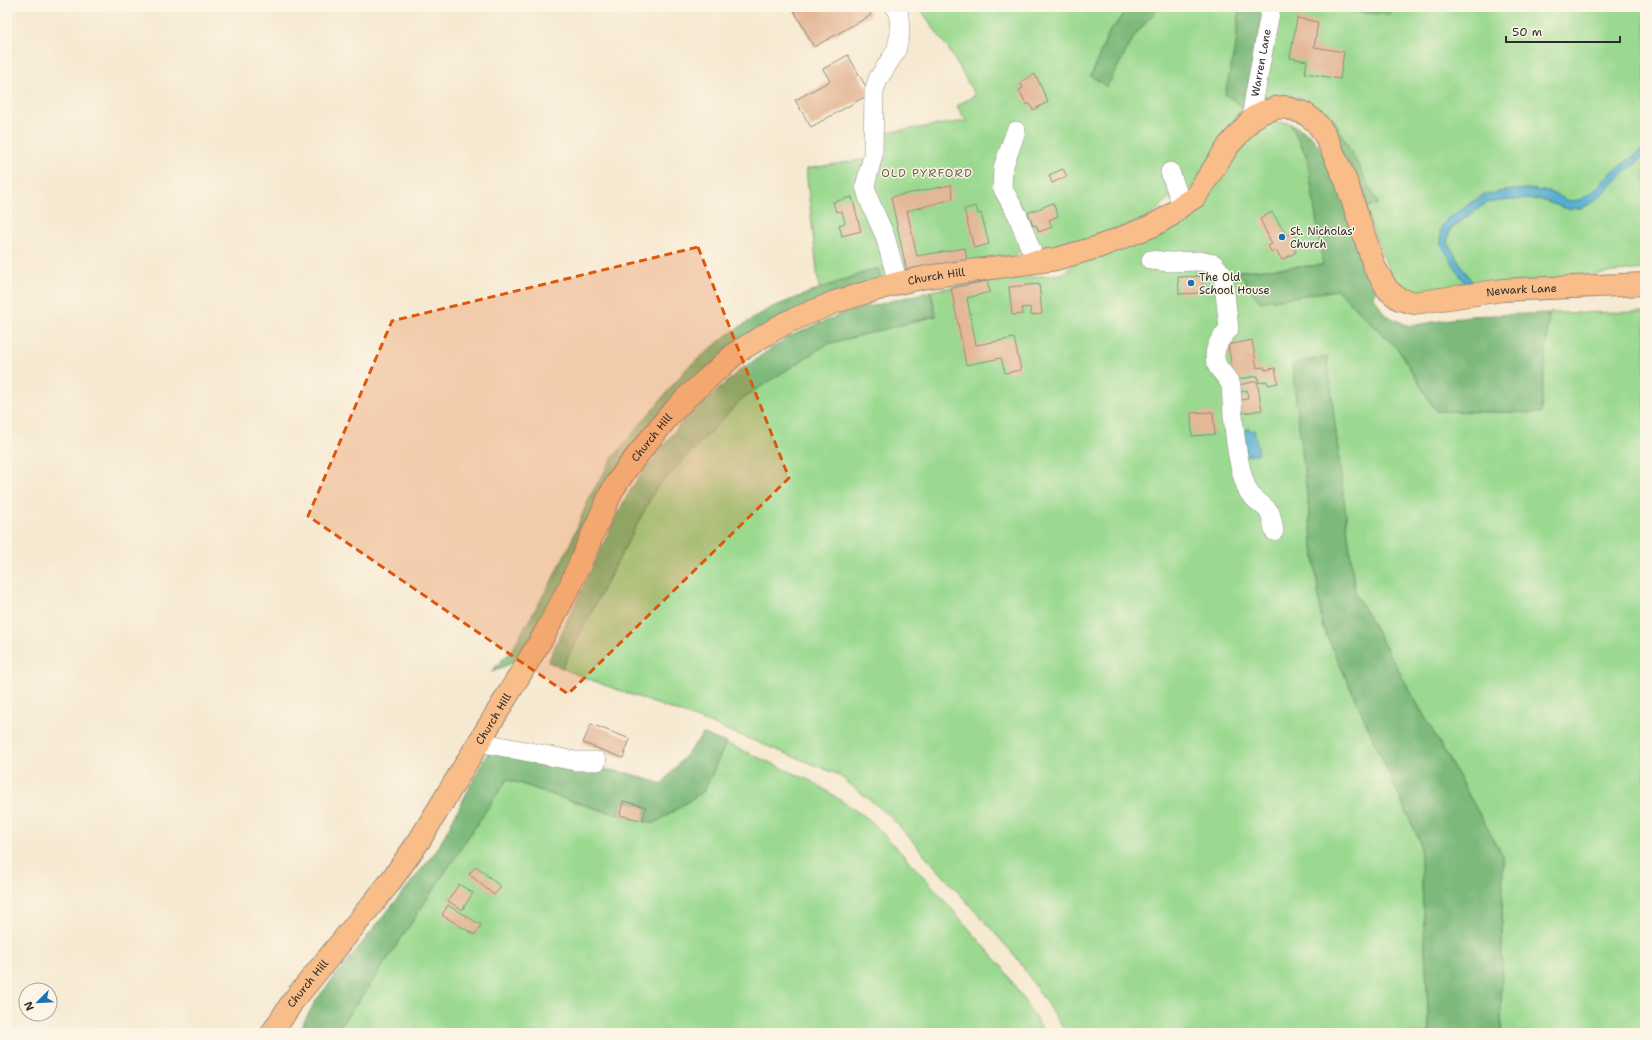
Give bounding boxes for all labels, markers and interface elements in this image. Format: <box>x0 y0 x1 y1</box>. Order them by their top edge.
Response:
scale bar <box>1506 18 1620 44</box>
text: 50 m <box>1512 24 1542 40</box>
street label: Warren Lane <box>1248 28 1275 98</box>
district label: OLD PYRFORD <box>881 165 973 181</box>
place label: St. Nicholas' Church <box>1290 224 1355 252</box>
marker: St. Nicholas' Church <box>1277 232 1287 242</box>
street label: Church Hill <box>906 265 966 289</box>
place label: The Old School House <box>1199 270 1270 298</box>
marker: The Old School House <box>1186 278 1196 288</box>
street label: Newark Lane <box>1485 281 1557 300</box>
street label: Church Hill <box>628 410 676 465</box>
street label: Church Hill <box>472 690 515 748</box>
street label: Church Hill <box>284 956 332 1011</box>
north arrow <box>18 982 58 1022</box>
text: N <box>21 999 38 1013</box>

